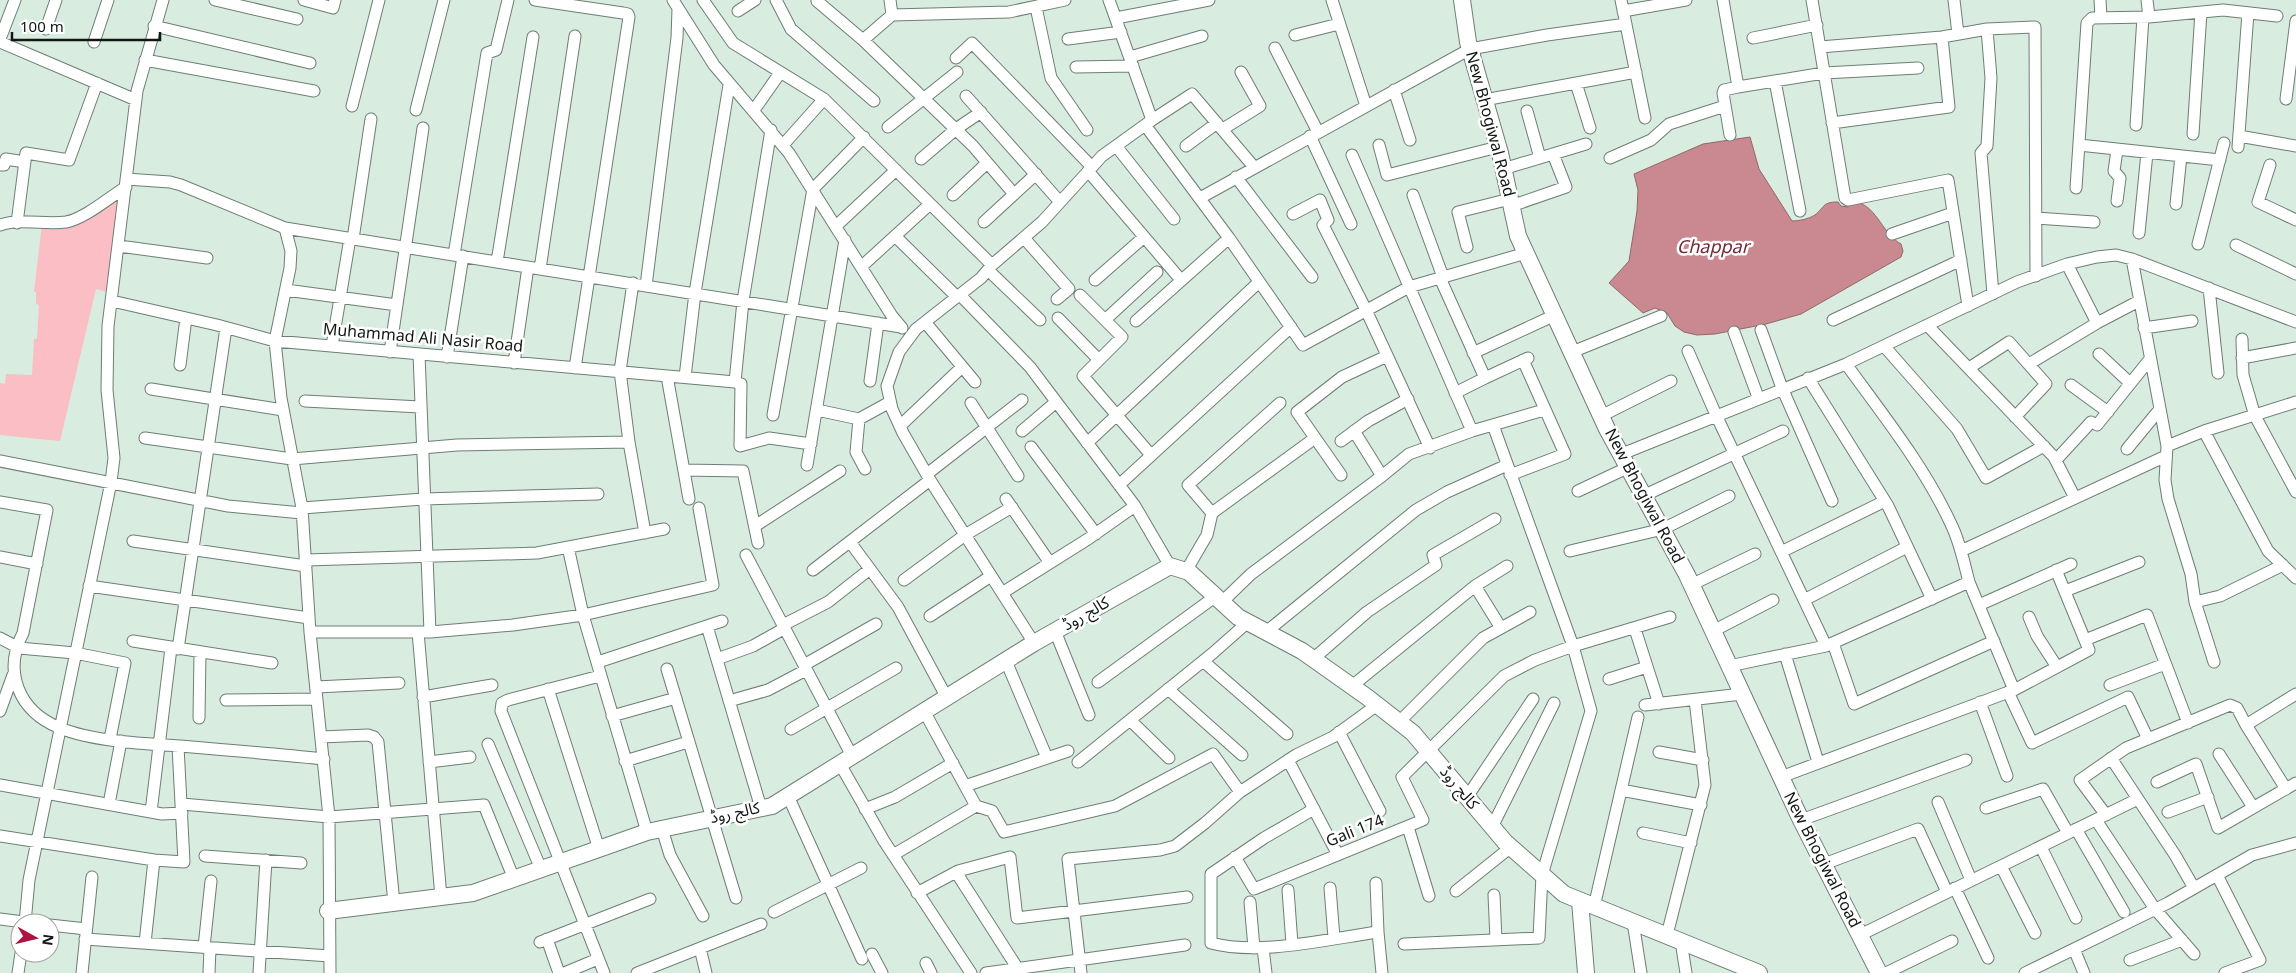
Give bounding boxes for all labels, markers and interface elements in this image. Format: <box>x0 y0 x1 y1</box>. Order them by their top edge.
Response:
scale bar <box>12 10 160 42</box>
text: 100 m <box>20 11 64 43</box>
street label: New Bhogiwal Road <box>1454 47 1526 201</box>
water label: Chappar <box>1677 228 1752 266</box>
street label: Muhammad Ali Nasir Road <box>321 312 525 364</box>
street label: New Bhogiwal Road <box>1594 422 1694 570</box>
street label: کالج روڈ <box>1056 586 1117 641</box>
street label: کالج روڈ <box>1430 758 1489 819</box>
street label: New Bhogiwal Road <box>1773 786 1871 934</box>
street label: کالج روڈ <box>707 791 764 835</box>
street label: Gali 174 <box>1321 804 1389 858</box>
north arrow <box>10 913 60 963</box>
text: N <box>32 932 63 947</box>

